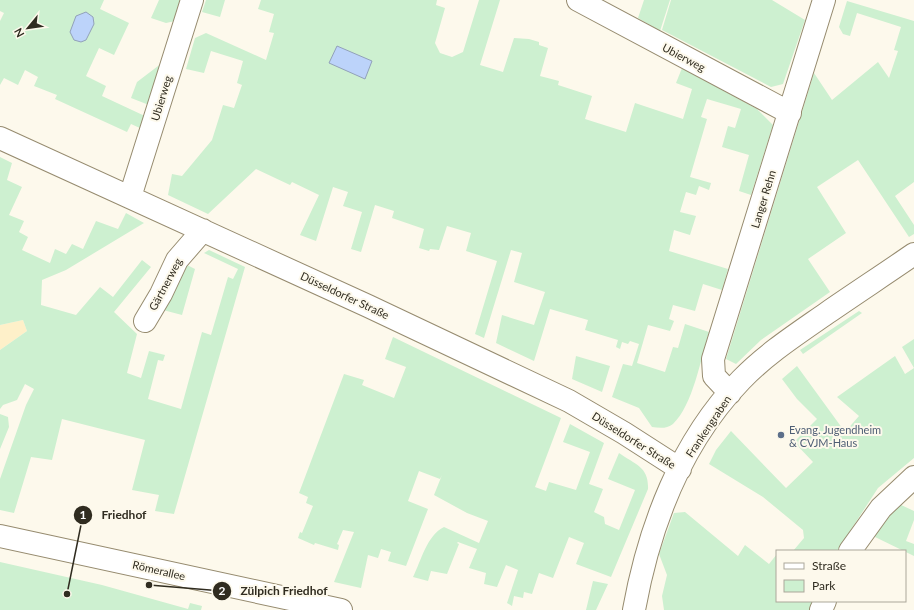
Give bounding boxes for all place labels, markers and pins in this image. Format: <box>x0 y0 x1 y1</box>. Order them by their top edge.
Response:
place label: Evang. Jugendheim & CVJM-Haus <box>789 423 881 449</box>
marker: Evang. Jugendheim & CVJM-Haus <box>776 430 786 440</box>
callout: Friedhof <box>73 503 154 527</box>
callout: Zülpich Friedhof <box>212 579 335 603</box>

